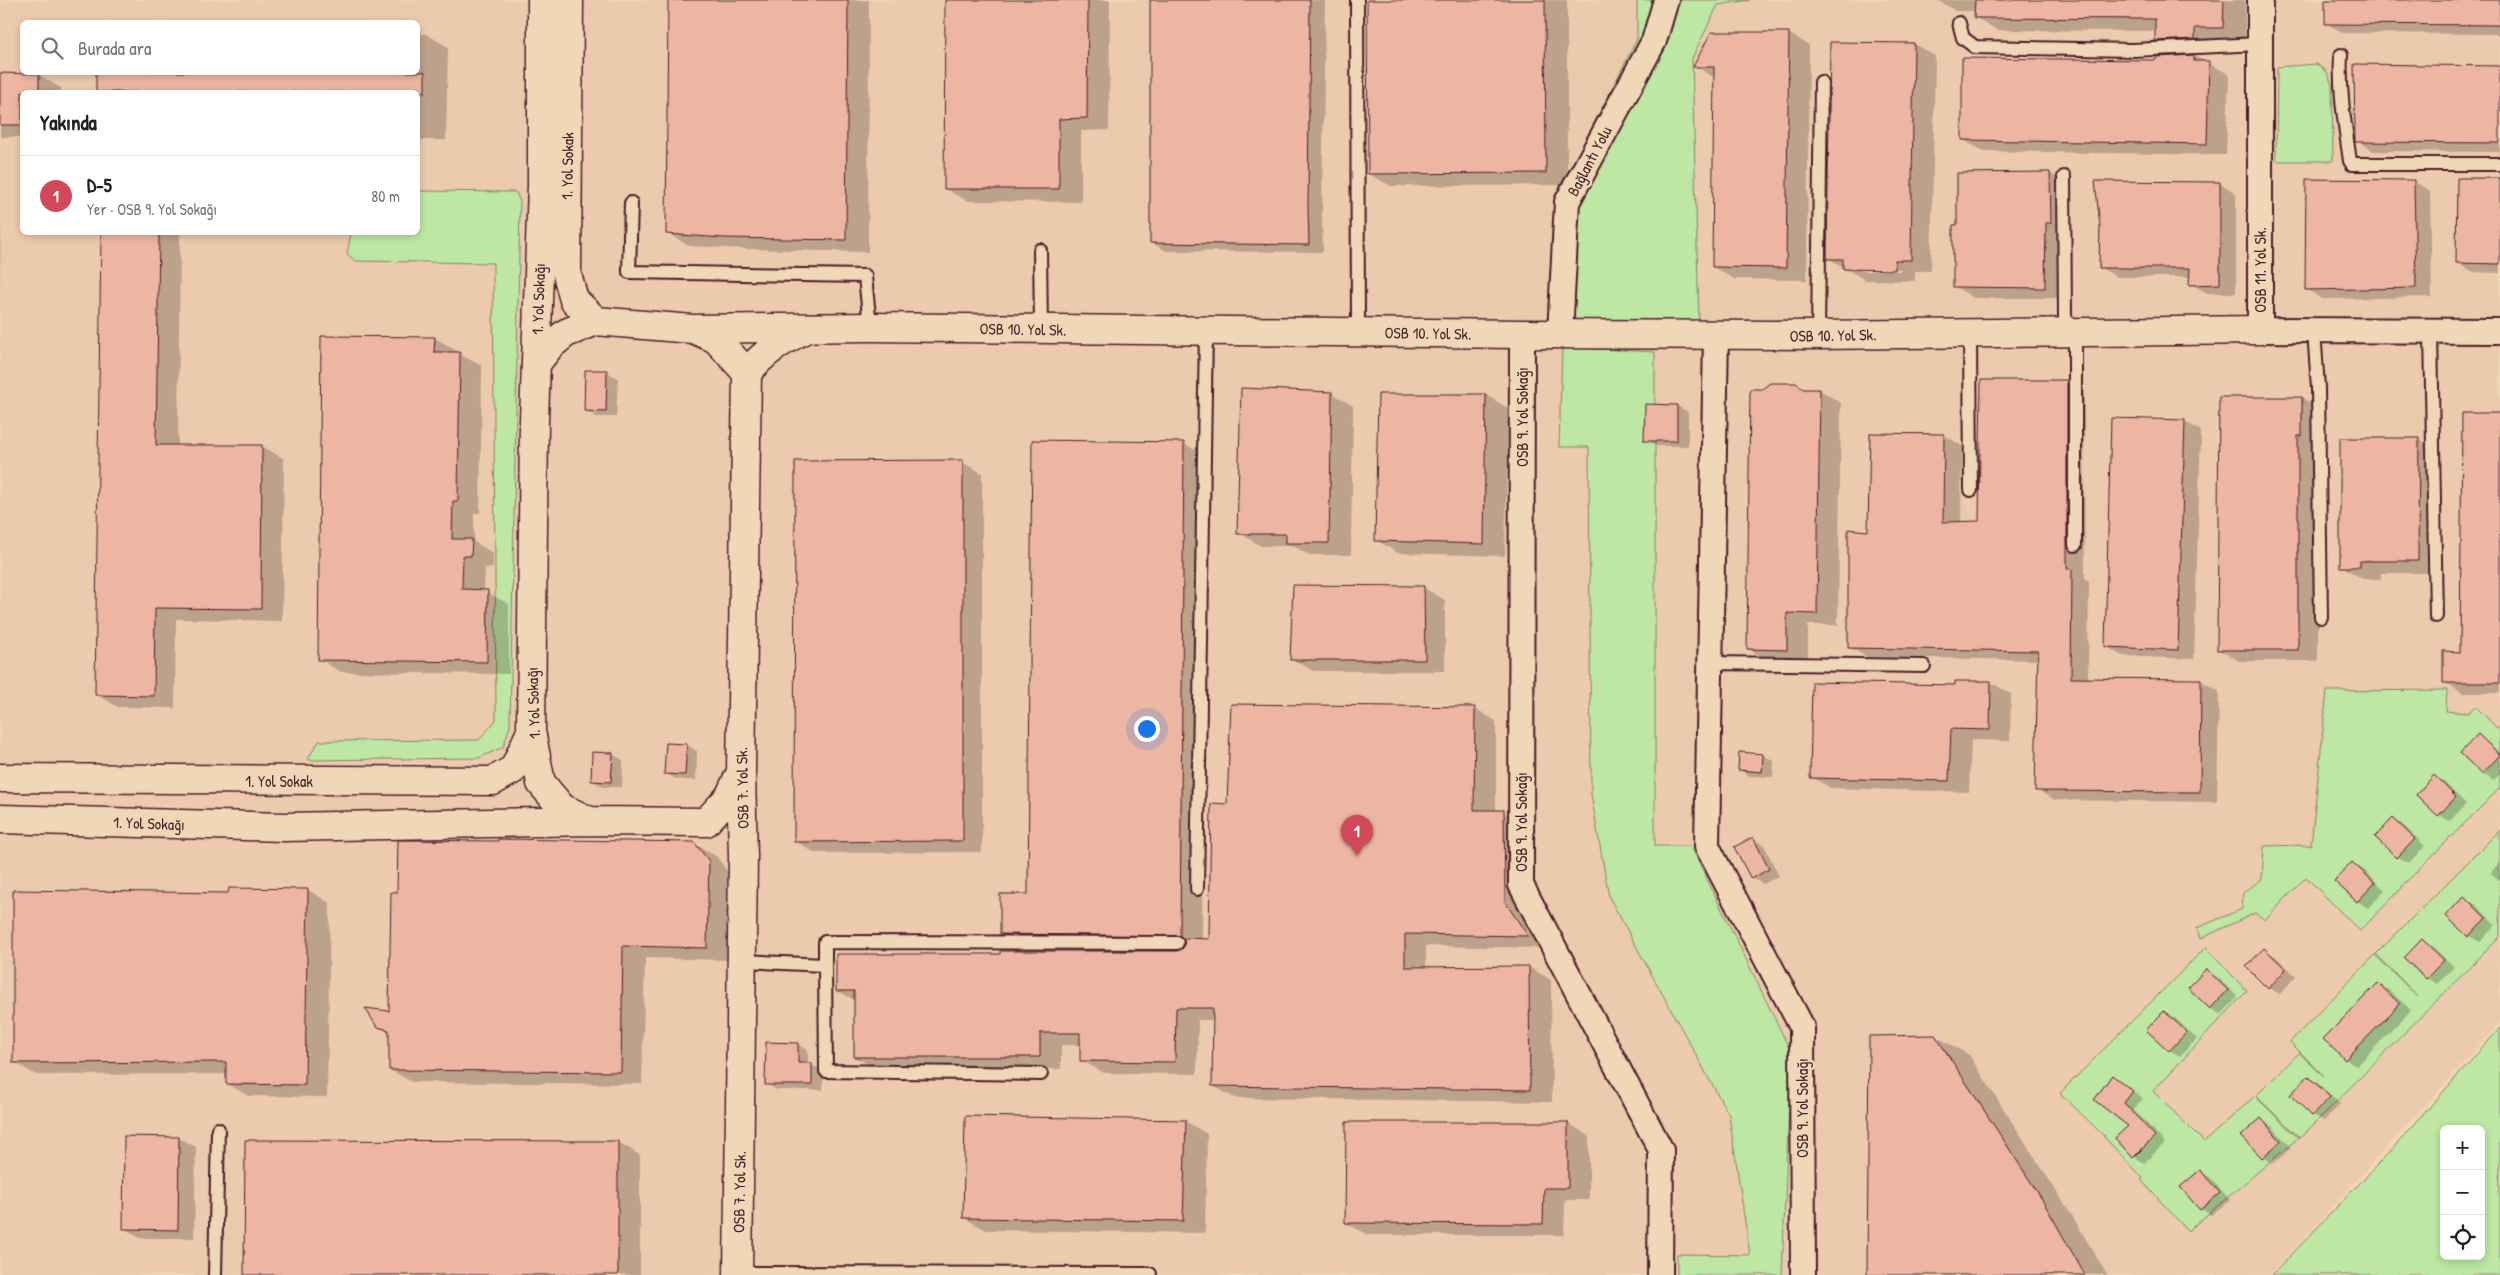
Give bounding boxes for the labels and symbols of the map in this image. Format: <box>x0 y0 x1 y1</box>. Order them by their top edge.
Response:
street label: Bağlantı Yolu <box>1561 122 1617 200</box>
street label: 1. Yol Sokak <box>555 132 579 200</box>
street label: OSB 11. Yol Sk. <box>2249 227 2271 313</box>
street label: 1. Yol Sokağı <box>526 263 550 335</box>
street label: OSB 10. Yol Sk. <box>979 317 1067 341</box>
street label: OSB 10. Yol Sk. <box>1384 321 1472 345</box>
street label: OSB 10. Yol Sk. <box>1789 323 1877 347</box>
street label: OSB 9. Yol Sokağı <box>1511 367 1533 467</box>
street label: 1. Yol Sokağı <box>521 667 545 739</box>
your location <box>1134 716 1160 742</box>
street label: OSB 7. Yol Sk. <box>730 747 754 829</box>
street label: 1. Yol Sokak <box>245 770 313 792</box>
street label: OSB 9. Yol Sokağı <box>1510 772 1532 872</box>
street label: 1. Yol Sokağı <box>113 811 185 835</box>
pin: 1 <box>1341 815 1373 856</box>
street label: OSB 9. Yol Sokağı <box>1791 1058 1813 1158</box>
street label: OSB 7. Yol Sk. <box>727 1151 751 1233</box>

